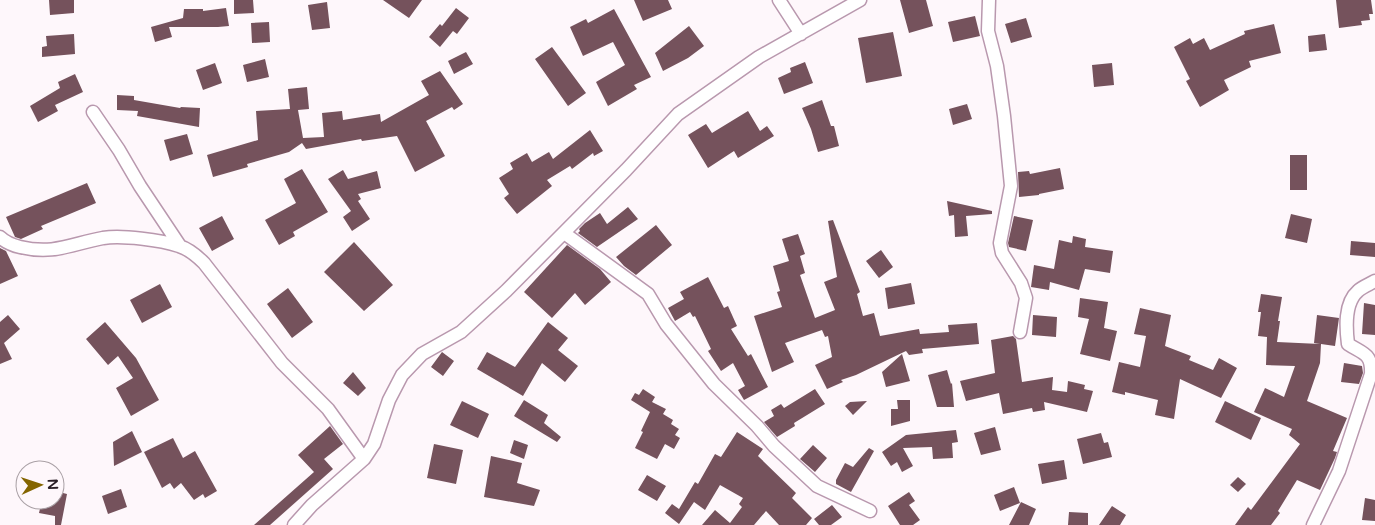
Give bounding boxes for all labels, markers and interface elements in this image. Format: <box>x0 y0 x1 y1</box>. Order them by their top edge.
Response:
north arrow <box>15 460 65 510</box>
text: N <box>44 478 61 490</box>

